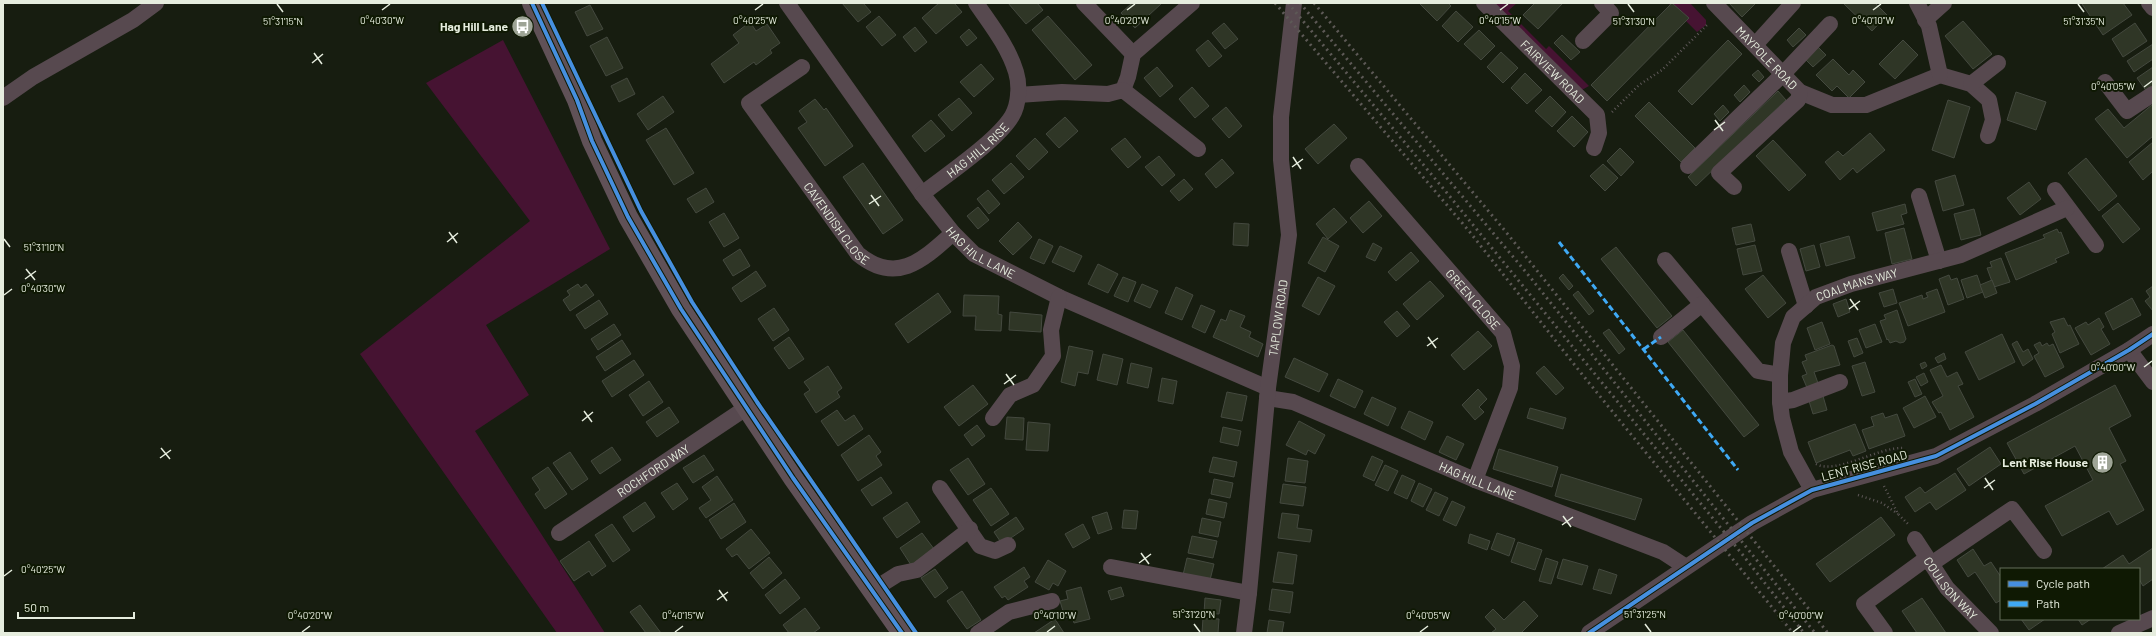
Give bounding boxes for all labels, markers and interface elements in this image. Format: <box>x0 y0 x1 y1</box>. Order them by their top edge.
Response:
bus stop icon: Hag Hill Lane <box>510 13 536 39</box>
text: 0°40'30"W <box>360 14 404 26</box>
text: 0°40'25"W <box>733 14 777 26</box>
text: 0°40'20"W <box>1105 14 1149 26</box>
text: 0°40'15"W <box>1479 14 1521 26</box>
text: 0°40'10"W <box>1852 14 1894 26</box>
text: 51°31'15"N <box>263 15 303 27</box>
text: 51°31'30"N <box>1613 15 1655 27</box>
text: 51°31'35"N <box>2063 15 2105 27</box>
place label: Hag Hill Lane <box>440 19 508 33</box>
street label: MAYPOLE ROAD <box>1733 23 1800 92</box>
street label: FAIRVIEW ROAD <box>1518 37 1588 106</box>
text: 0°40'05"W <box>2091 80 2135 92</box>
street label: HAG HILL RISE <box>944 120 1011 180</box>
street label: CAVENDISH CLOSE <box>801 179 872 267</box>
street label: HAG HILL LANE <box>943 223 1018 281</box>
text: 51°31'10"N <box>24 241 64 253</box>
street label: COALMANS WAY <box>1814 265 1899 303</box>
street label: GREEN CLOSE <box>1443 266 1503 332</box>
street label: TAPLOW ROAD <box>1265 279 1290 357</box>
text: 0°40'30"W <box>21 282 65 294</box>
text: 0°40'00"W <box>2091 361 2136 373</box>
street label: ROCHFORD WAY <box>614 441 692 499</box>
street label: LENT RISE ROAD <box>1820 447 1908 483</box>
building icon: Lent Rise House <box>2090 449 2116 475</box>
place label: Lent Rise House <box>2002 455 2088 469</box>
street label: HAG HILL LANE <box>1437 459 1518 502</box>
street label: COULSON WAY <box>1921 554 1981 622</box>
text: 0°40'25"W <box>21 563 65 575</box>
legend <box>2000 568 2140 620</box>
text: Cycle path <box>2036 576 2090 590</box>
scale bar <box>18 594 134 620</box>
text: Path <box>2036 596 2060 610</box>
text: 50 m <box>24 600 49 614</box>
text: 51°31'20"N <box>1173 608 1215 620</box>
text: 51°31'25"N <box>1624 608 1666 620</box>
text: 0°40'20"W <box>288 609 332 621</box>
text: 0°40'15"W <box>662 609 704 621</box>
text: 0°40'10"W <box>1034 609 1076 621</box>
text: 0°40'05"W <box>1406 609 1450 621</box>
text: 0°40'00"W <box>1779 609 1824 621</box>

